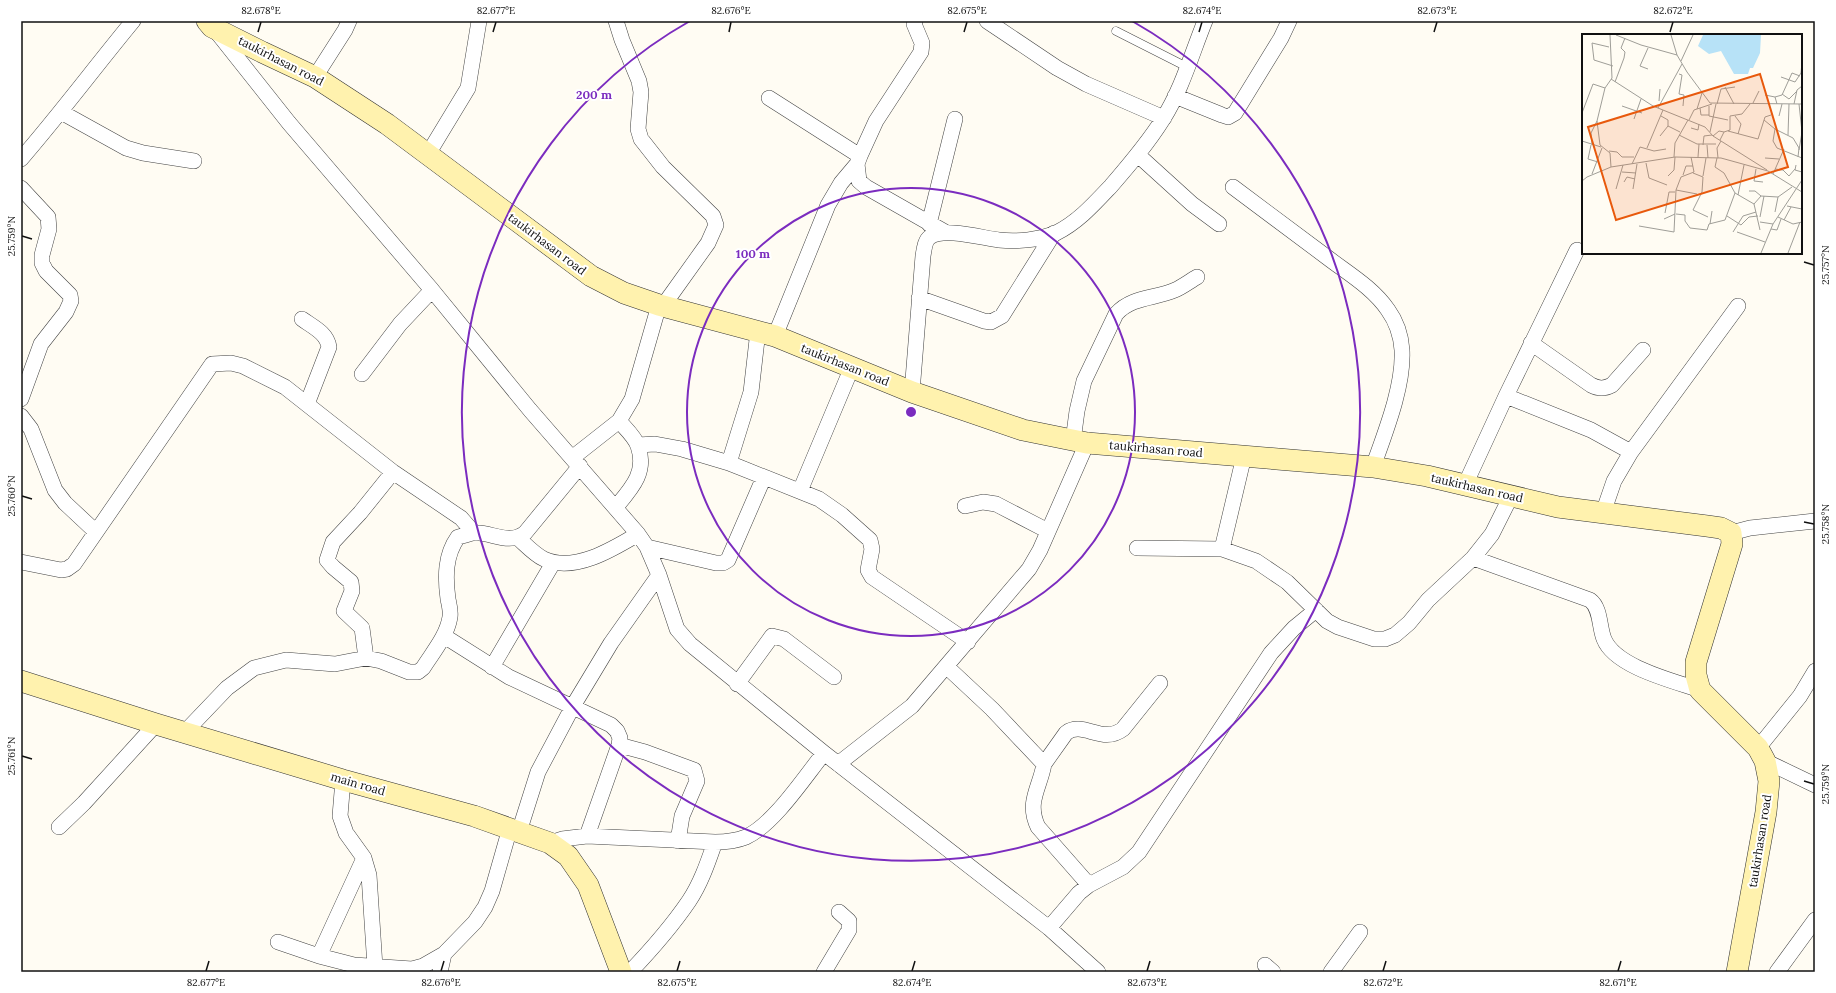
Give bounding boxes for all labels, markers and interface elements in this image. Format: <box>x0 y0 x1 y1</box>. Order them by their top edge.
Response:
text: 82.678°E <box>241 4 281 17</box>
text: 82.677°E <box>477 4 515 17</box>
text: 82.676°E <box>711 4 751 17</box>
text: 82.675°E <box>947 4 987 17</box>
text: 82.674°E <box>1182 4 1222 17</box>
text: 82.673°E <box>1417 4 1457 17</box>
text: 82.672°E <box>1653 4 1693 17</box>
street label: taukirhasan road <box>236 33 326 89</box>
inset map <box>1582 34 1802 254</box>
text: 200 m <box>576 87 612 102</box>
street label: taukirhasan road <box>505 209 589 278</box>
text: 25.759°N <box>5 215 18 256</box>
text: 25.757°N <box>1819 245 1832 285</box>
text: 100 m <box>736 246 770 261</box>
street label: taukirhasan road <box>799 340 892 389</box>
centre of rings <box>904 405 918 419</box>
street label: taukirhasan road <box>1109 437 1204 460</box>
street label: taukirhasan road <box>1430 470 1525 505</box>
text: 25.760°N <box>5 475 18 517</box>
text: 25.758°N <box>1819 503 1832 544</box>
text: 25.761°N <box>5 736 18 775</box>
text: 25.759°N <box>1819 763 1832 804</box>
street label: main road <box>329 769 387 798</box>
street label: taukirhasan road <box>1745 793 1774 889</box>
text: 82.677°E <box>187 976 225 989</box>
text: 82.676°E <box>421 976 461 989</box>
text: 82.675°E <box>657 976 697 989</box>
text: 82.674°E <box>892 976 932 989</box>
text: 82.673°E <box>1127 976 1167 989</box>
text: 82.672°E <box>1363 976 1403 989</box>
text: 82.671°E <box>1599 976 1637 989</box>

